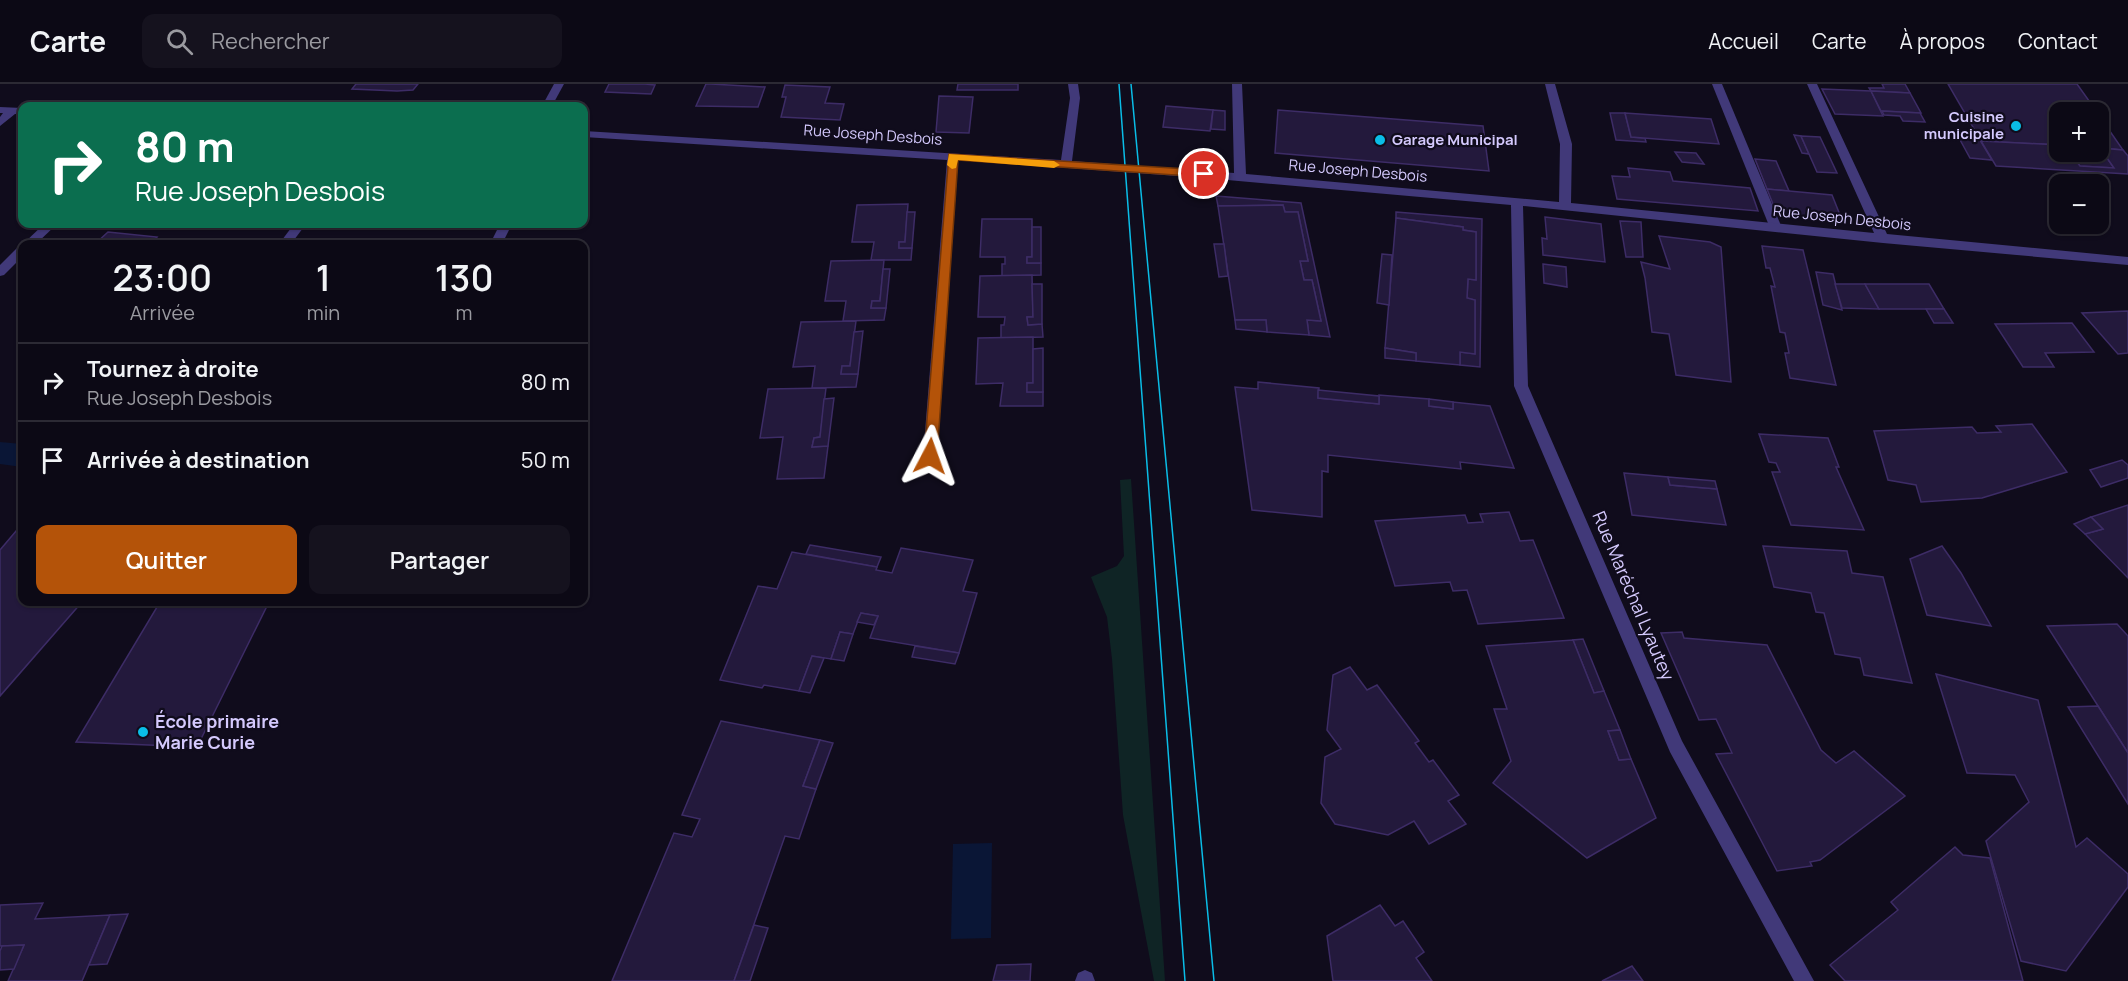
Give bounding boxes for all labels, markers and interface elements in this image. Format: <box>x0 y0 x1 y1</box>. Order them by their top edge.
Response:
search box <box>142 14 562 68</box>
text: Carte <box>30 22 106 60</box>
icon: search <box>163 25 196 58</box>
text: Rechercher <box>211 26 330 56</box>
text: Accueil <box>1708 27 1779 55</box>
text: Carte <box>1812 27 1866 55</box>
text: À propos <box>1899 27 1985 55</box>
text: Contact <box>2018 27 2098 55</box>
map controls <box>2049 102 2109 234</box>
button: + <box>2049 102 2109 162</box>
place label: Cuisine municipale <box>1924 106 2004 144</box>
text: 80 m <box>135 117 235 175</box>
street label: Rue Joseph Desbois <box>803 119 943 150</box>
marker: Cuisine municipale <box>2009 119 2023 133</box>
icon: right <box>36 126 114 204</box>
place label: Garage Municipal <box>1392 129 1518 150</box>
marker: Garage Municipal <box>1373 133 1387 147</box>
pin <box>1178 148 1229 199</box>
street label: Rue Joseph Desbois <box>1288 154 1428 187</box>
icon: arrive <box>1187 157 1220 190</box>
text: Rue Joseph Desbois <box>135 172 385 209</box>
button: − <box>2049 174 2109 234</box>
street label: Rue Joseph Desbois <box>1772 200 1912 235</box>
text: 23:00 <box>112 253 212 302</box>
text: 1 <box>316 253 331 302</box>
text: 130 <box>435 253 494 302</box>
text: Arrivée <box>130 299 195 326</box>
text: min <box>307 299 340 326</box>
text: m <box>456 299 473 326</box>
text: Tournez à droite <box>87 354 259 384</box>
icon: right <box>36 366 69 399</box>
text: 80 m <box>521 367 570 397</box>
text: Rue Joseph Desbois <box>87 384 272 411</box>
position arrow <box>898 424 962 488</box>
icon: arrive <box>36 444 69 477</box>
text: Arrivée à destination <box>87 445 310 475</box>
text: 50 m <box>521 445 570 475</box>
street label: Rue Maréchal Lyautey <box>1587 507 1681 684</box>
button: Quitter <box>36 525 297 594</box>
button: Partager <box>309 525 570 594</box>
place label: École primaire Marie Curie <box>155 709 279 754</box>
marker: École primaire Marie Curie <box>136 725 150 739</box>

